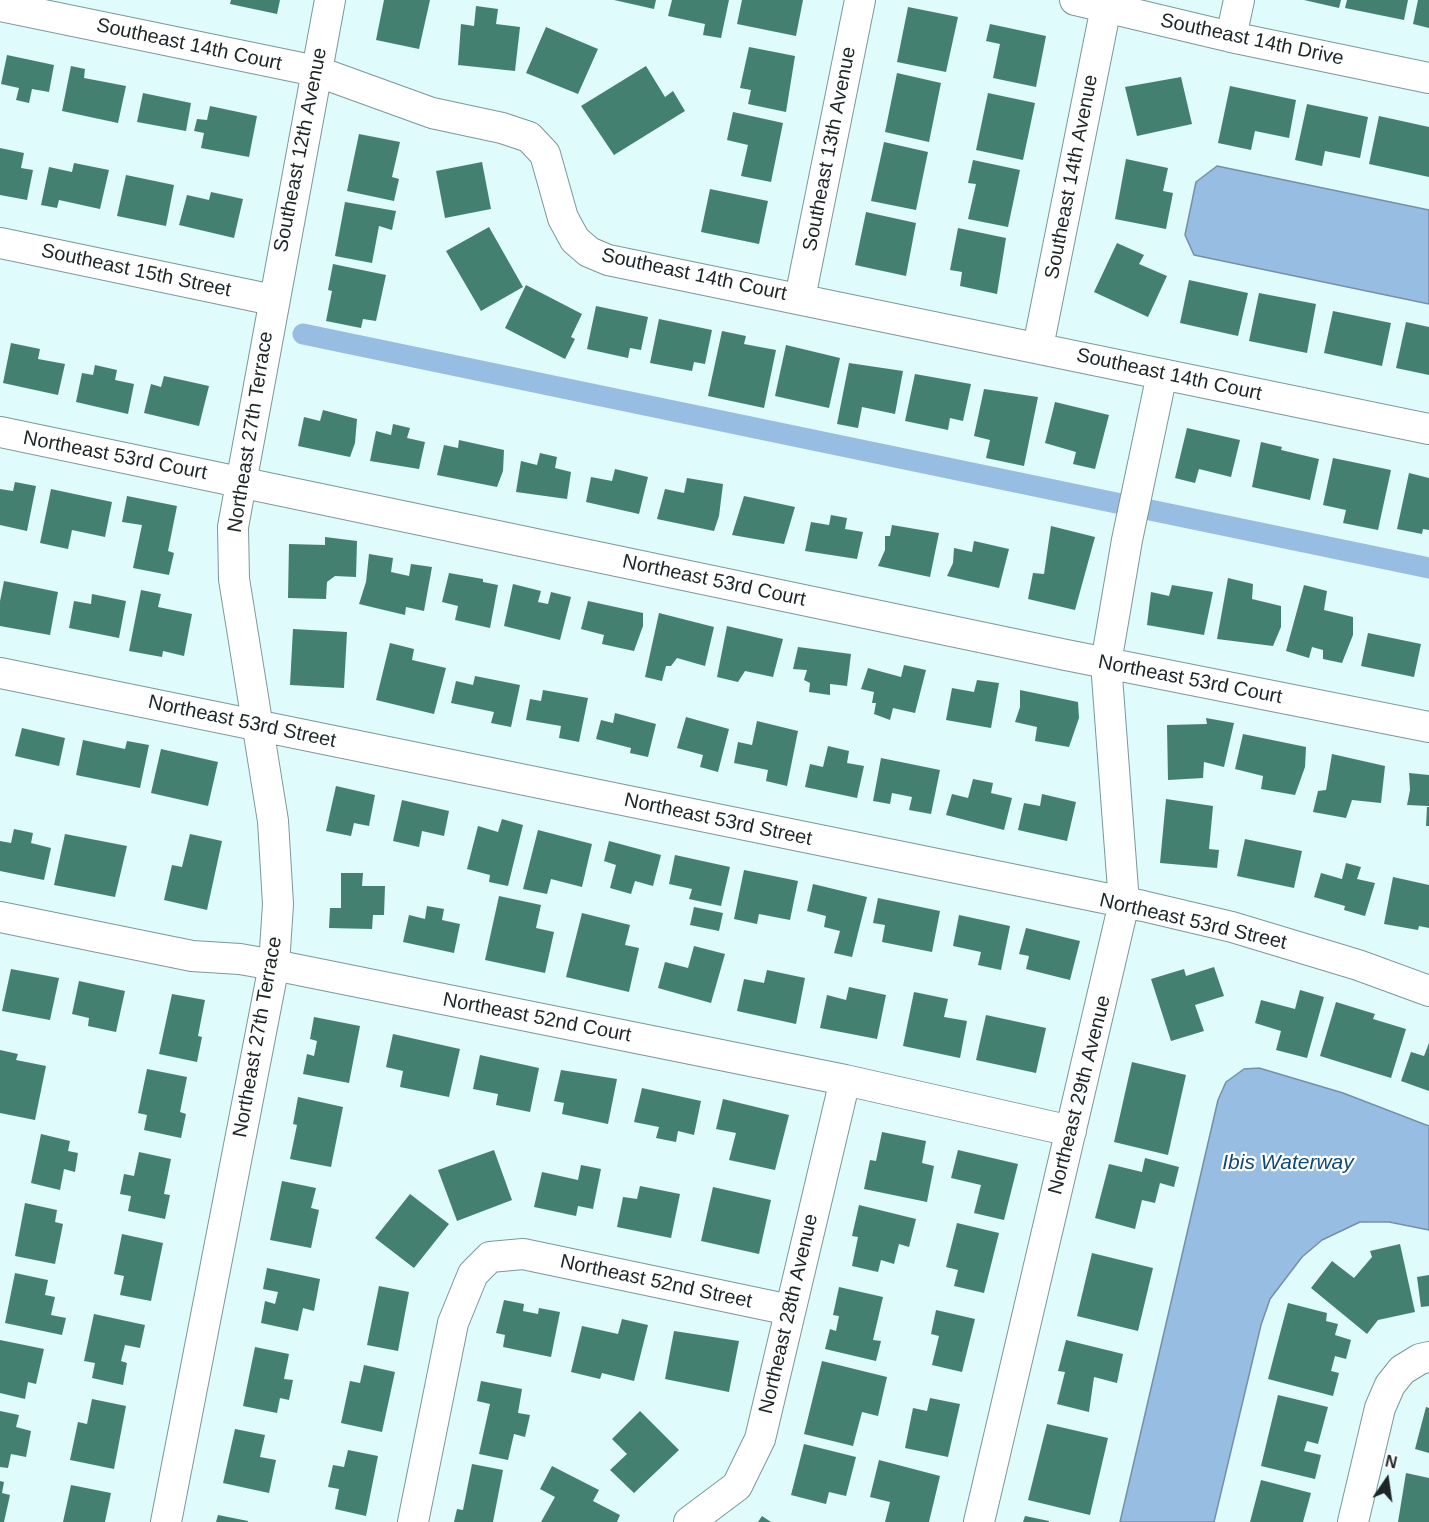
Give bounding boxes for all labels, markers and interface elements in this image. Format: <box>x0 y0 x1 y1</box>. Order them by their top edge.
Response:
street label: Southeast 14th Drive <box>1158 9 1346 71</box>
street label: Southeast 14th Court <box>94 14 284 76</box>
street label: Southeast 13th Avenue <box>798 45 862 253</box>
street label: Southeast 12th Avenue <box>269 46 333 254</box>
street label: Southeast 14th Avenue <box>1040 73 1104 281</box>
street label: Southeast 15th Street <box>39 239 233 303</box>
street label: Southeast 14th Court <box>599 244 789 306</box>
street label: Northeast 27th Terrace <box>223 330 279 534</box>
street label: Southeast 14th Court <box>1074 344 1264 406</box>
street label: Northeast 53rd Court <box>21 426 209 486</box>
street label: Northeast 53rd Court <box>620 550 808 612</box>
street label: Northeast 53rd Court <box>1096 650 1284 710</box>
street label: Northeast 53rd Street <box>146 690 338 754</box>
street label: Northeast 53rd Street <box>622 788 814 852</box>
street label: Northeast 53rd Street <box>1097 889 1289 955</box>
street label: Northeast 27th Terrace <box>229 935 287 1139</box>
street label: Northeast 52nd Court <box>441 988 633 1048</box>
street label: Northeast 29th Avenue <box>1044 993 1116 1197</box>
water label: Ibis Waterway <box>1222 1150 1354 1176</box>
street label: Northeast 28th Avenue <box>754 1212 824 1416</box>
street label: Northeast 52nd Street <box>558 1250 754 1314</box>
north arrow <box>1357 1450 1417 1510</box>
text: N <box>1384 1452 1399 1472</box>

